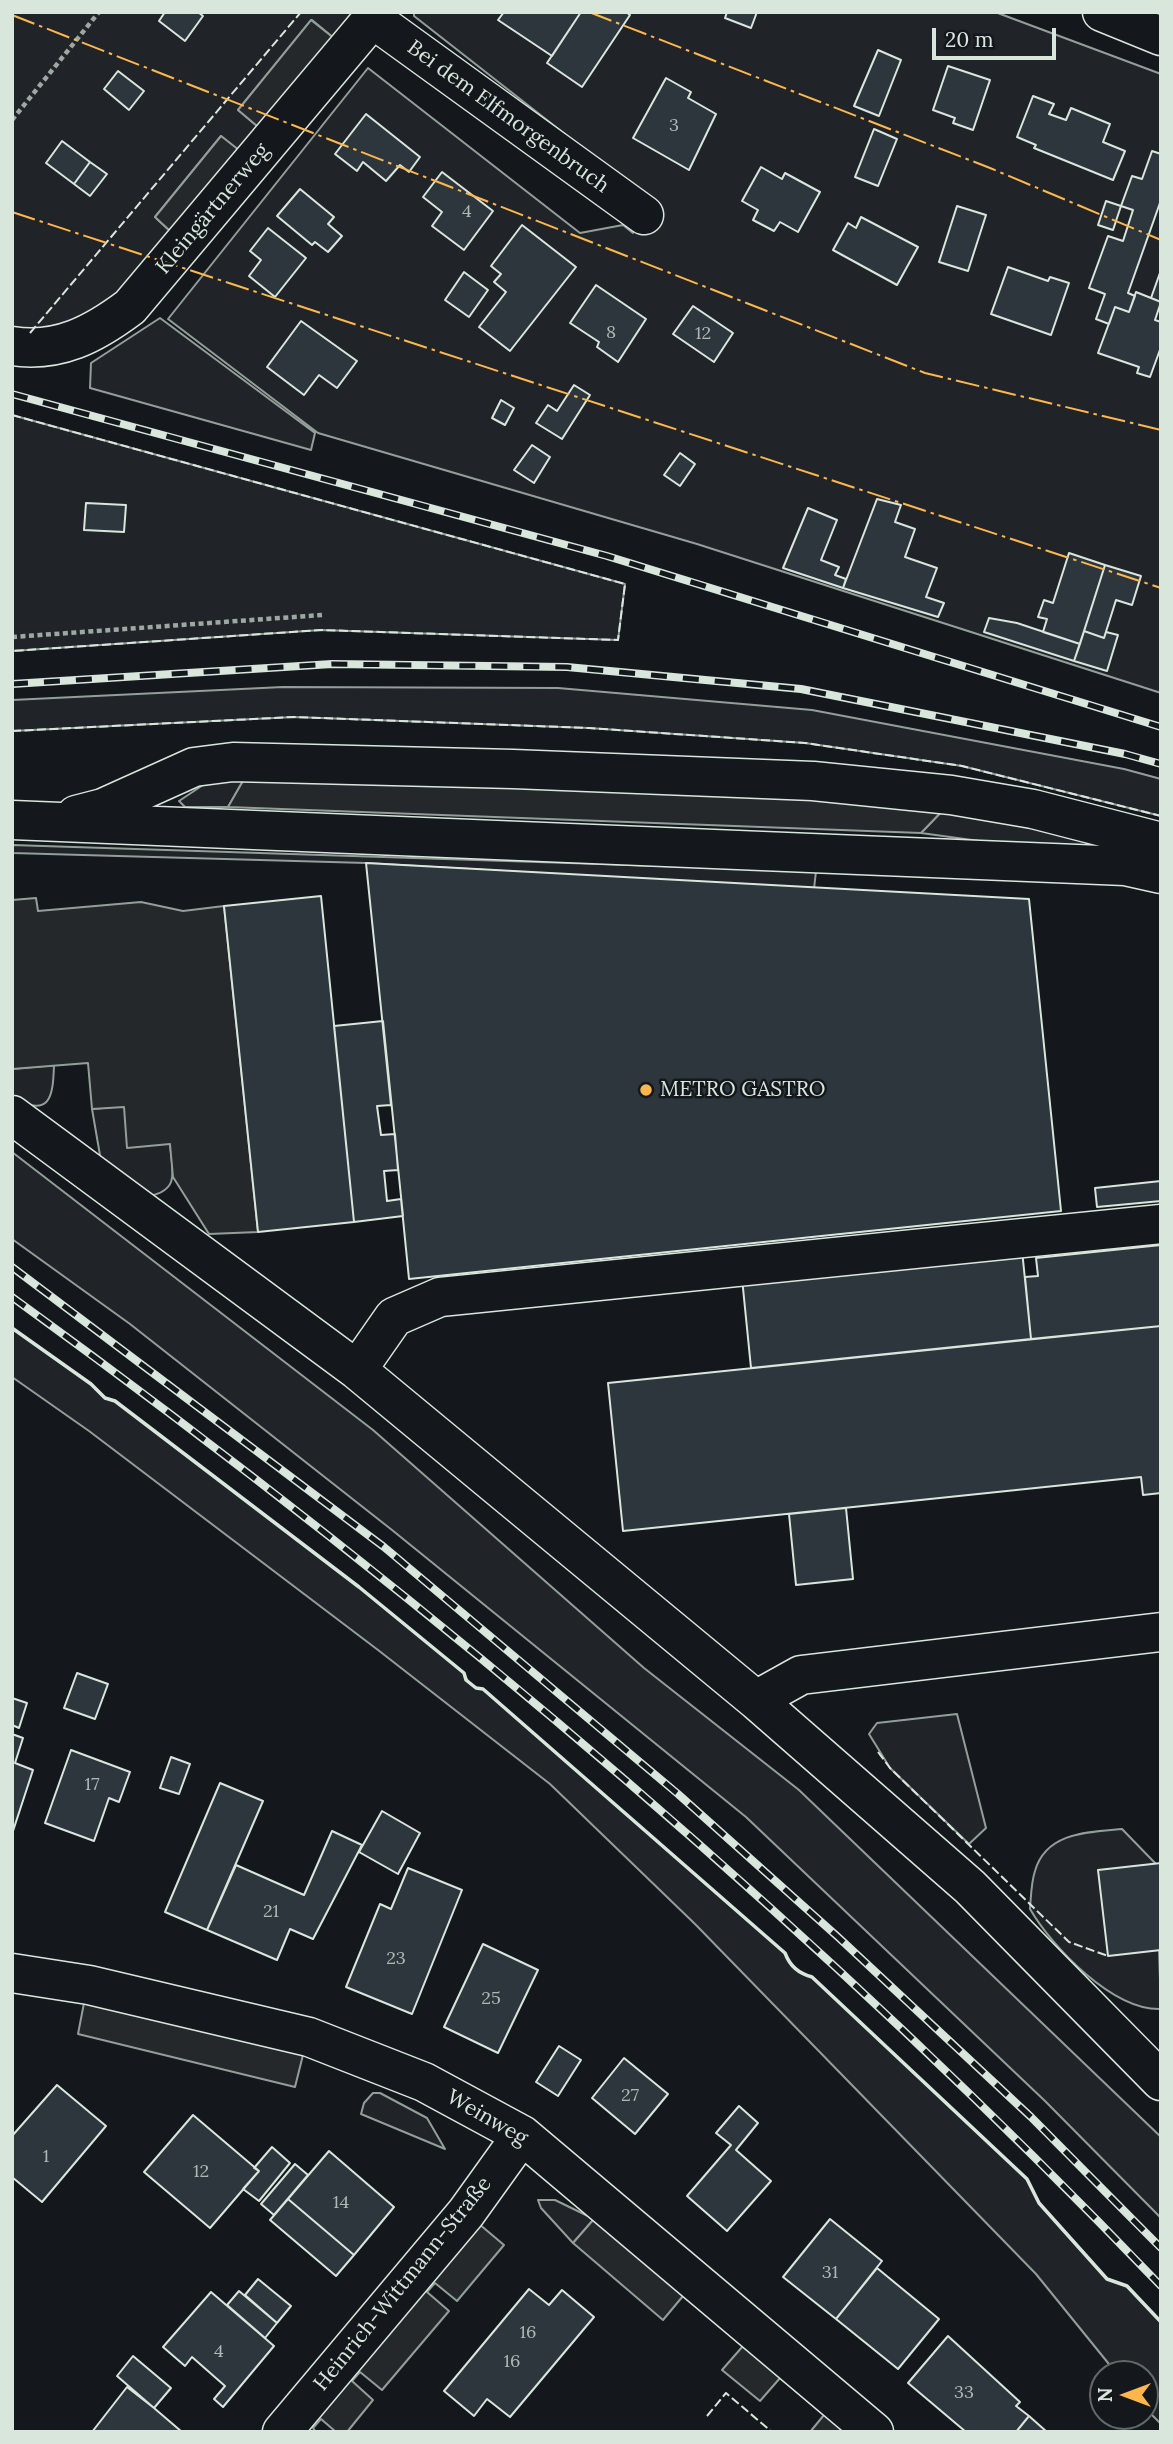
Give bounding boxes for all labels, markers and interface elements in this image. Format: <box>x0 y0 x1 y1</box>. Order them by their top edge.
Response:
scale bar <box>935 14 1059 58</box>
text: 20 m <box>945 26 994 53</box>
street label: Bei dem Elfmorgenbruch <box>402 35 614 199</box>
house number: 3 <box>669 115 679 137</box>
street label: Kleingärtnerweg <box>151 139 275 279</box>
house number: 4 <box>462 201 472 223</box>
house number: 8 <box>606 322 616 344</box>
house number: 12 <box>695 323 711 345</box>
place label: METRO GASTRO <box>660 1077 826 1103</box>
marker: METRO GASTRO <box>638 1082 654 1098</box>
house number: 17 <box>85 1774 99 1796</box>
house number: 21 <box>263 1901 279 1923</box>
house number: 23 <box>386 1948 406 1970</box>
house number: 25 <box>481 1988 501 2010</box>
street label: Weinweg <box>442 2085 532 2151</box>
house number: 27 <box>621 2085 639 2107</box>
house number: 1 <box>43 2146 49 2168</box>
house number: 12 <box>193 2161 209 2183</box>
street label: Heinrich-Wittmann-Straße <box>309 2172 497 2396</box>
house number: 14 <box>333 2192 349 2214</box>
house number: 31 <box>822 2262 838 2284</box>
house number: 16 <box>520 2322 536 2344</box>
house number: 4 <box>214 2341 224 2363</box>
house number: 16 <box>504 2351 520 2373</box>
north arrow <box>1089 2360 1159 2430</box>
house number: 33 <box>954 2382 974 2404</box>
text: N <box>1093 2388 1117 2402</box>

